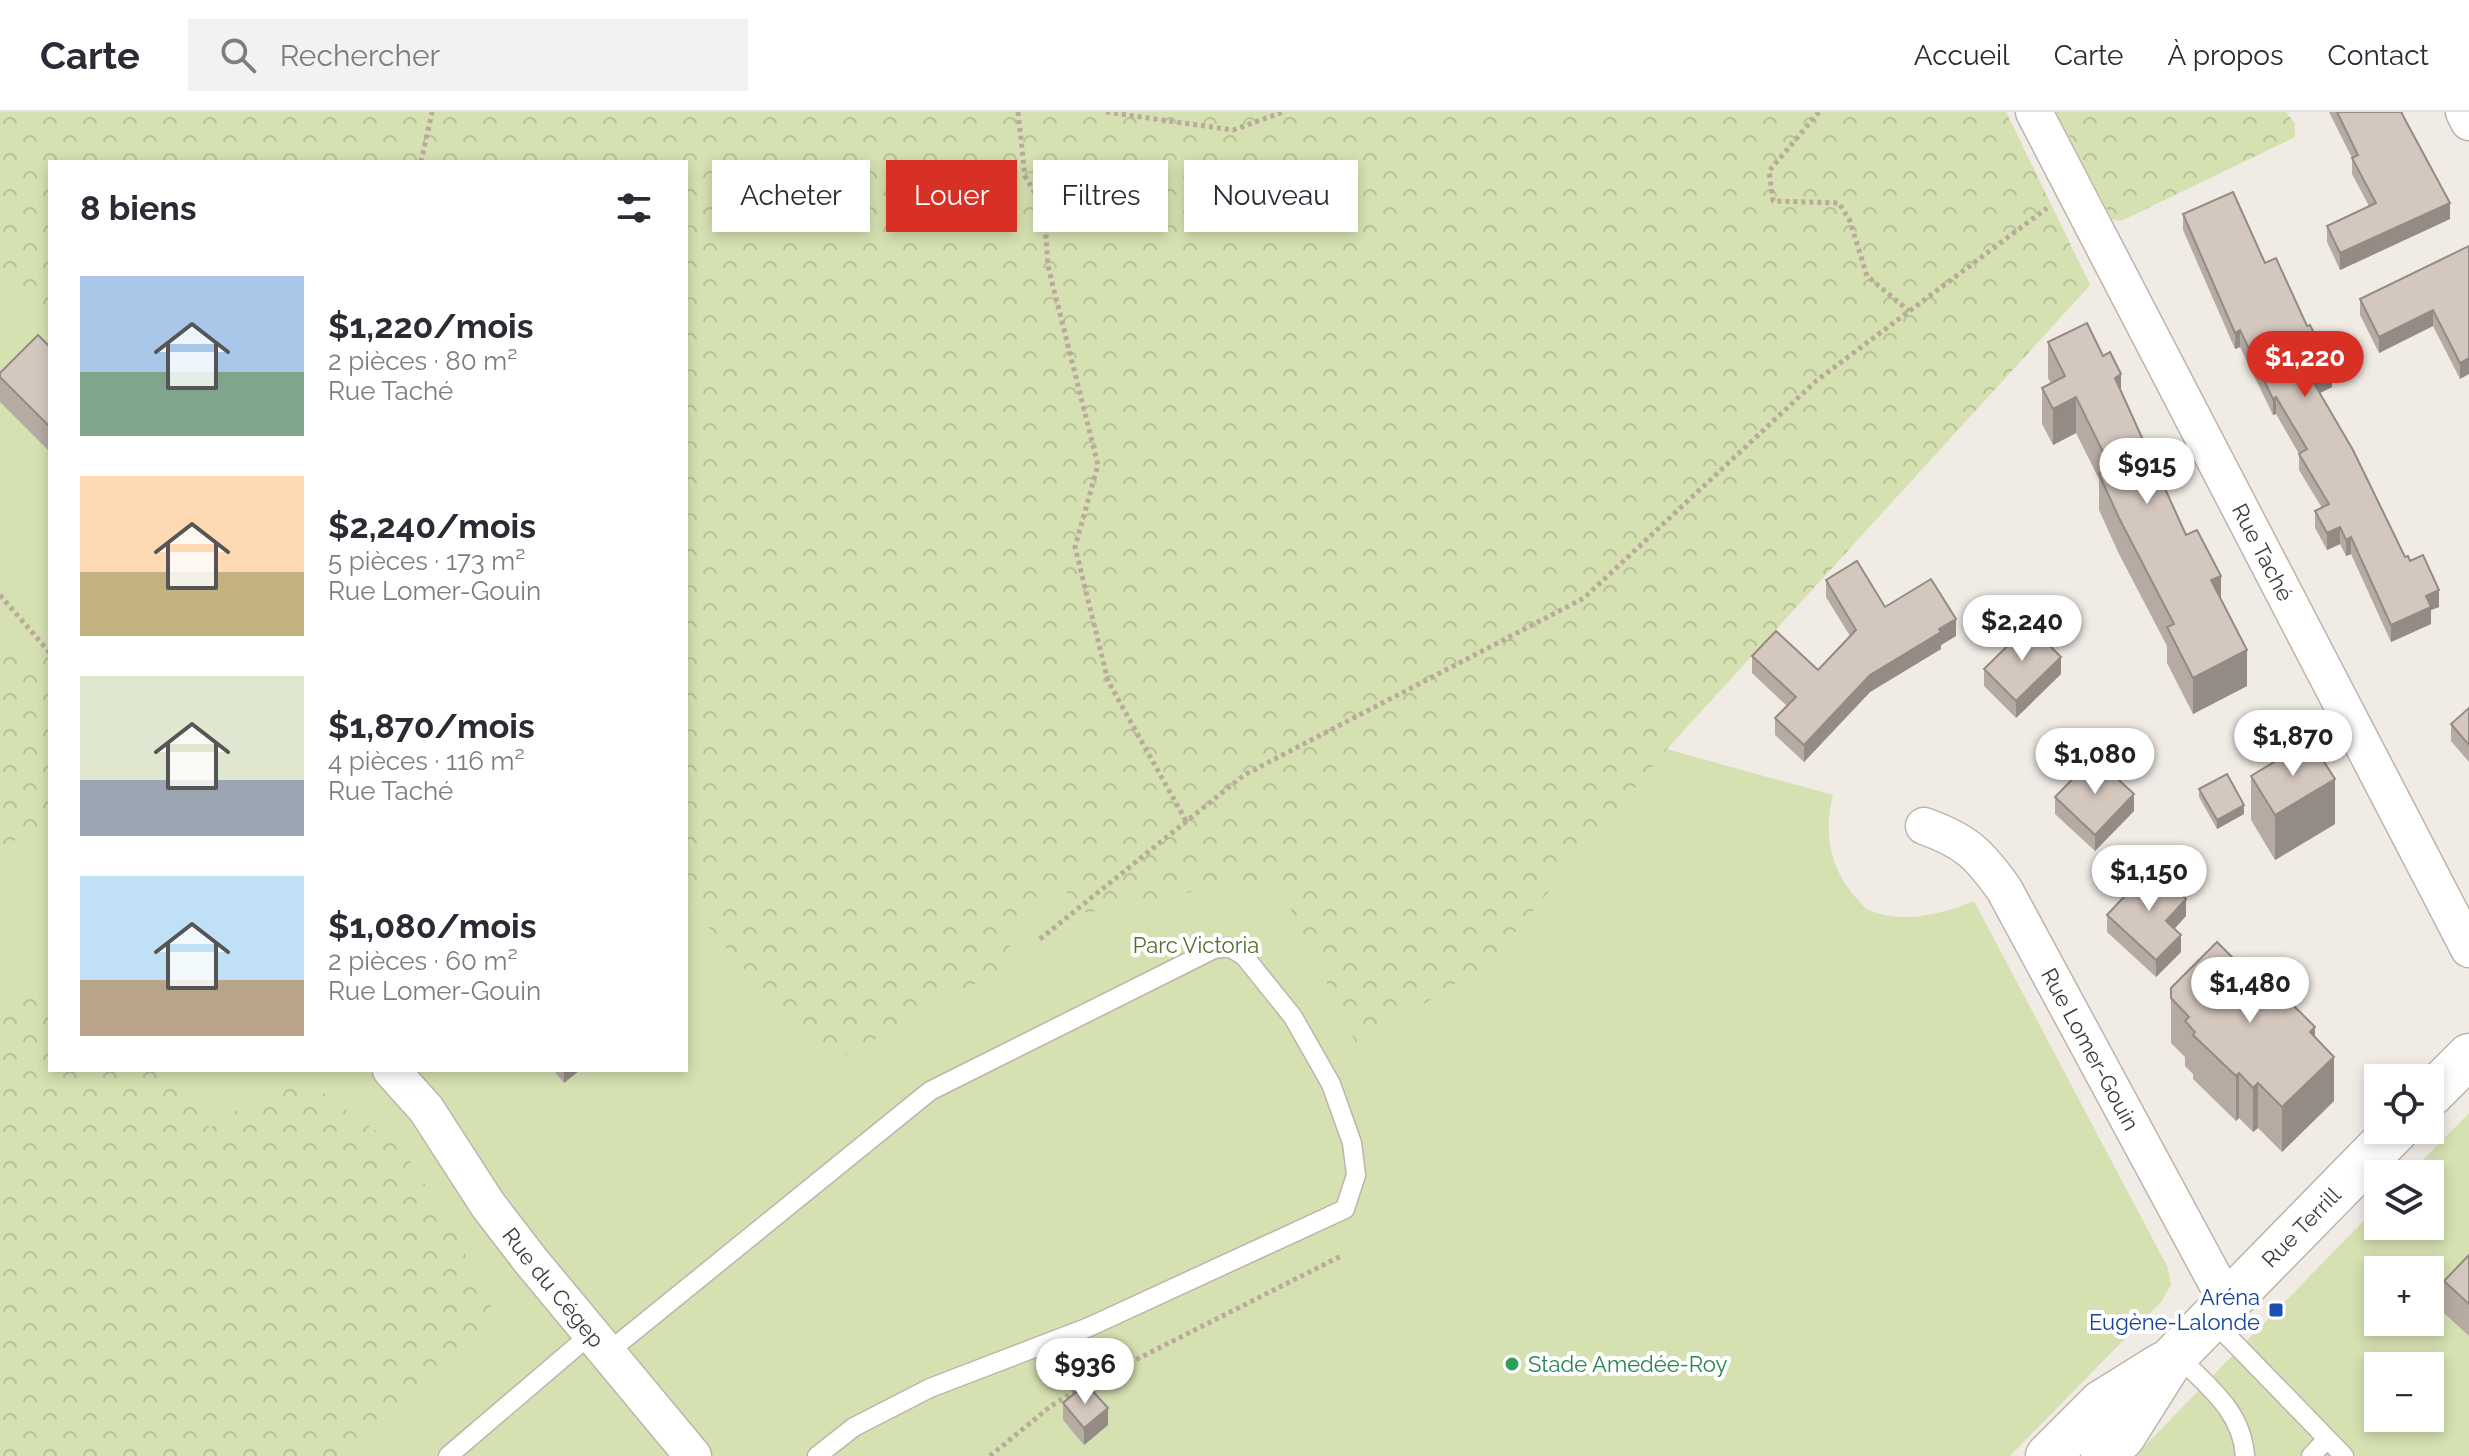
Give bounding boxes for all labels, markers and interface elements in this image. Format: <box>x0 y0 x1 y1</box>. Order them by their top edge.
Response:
search box <box>188 19 748 91</box>
text: Carte <box>40 33 140 78</box>
icon: search <box>216 33 260 77</box>
text: Rechercher <box>280 38 440 73</box>
text: Accueil <box>1914 39 2010 72</box>
text: Carte <box>2054 39 2124 72</box>
text: À propos <box>2168 39 2284 72</box>
text: Contact <box>2328 39 2429 72</box>
chip: Acheter <box>712 160 870 232</box>
chip: Louer <box>886 160 1017 232</box>
chip: Filtres <box>1033 160 1168 232</box>
chip: Nouveau <box>1184 160 1358 232</box>
icon: filters <box>612 186 656 230</box>
text: 8 biens <box>80 188 197 228</box>
text: $1,220/mois <box>328 306 533 346</box>
icon: home <box>144 308 240 404</box>
pin: $1,220 <box>2240 331 2370 399</box>
text: $1,220 <box>2265 342 2345 372</box>
text: 2 pièces · 80 m² <box>328 346 517 376</box>
text: Rue Taché <box>328 376 453 406</box>
pin: $915 <box>2100 438 2194 506</box>
text: $915 <box>2117 449 2177 479</box>
street label: Rue Taché <box>2227 499 2299 605</box>
text: $2,240/mois <box>328 506 536 546</box>
icon: home <box>144 508 240 604</box>
text: 5 pièces · 173 m² <box>328 546 525 576</box>
text: Rue Lomer-Gouin <box>328 576 541 606</box>
pin: $2,240 <box>1957 595 2087 663</box>
text: $2,240 <box>1981 606 2063 636</box>
text: $1,870/mois <box>328 706 535 746</box>
icon: home <box>144 708 240 804</box>
pin: $1,870 <box>2228 710 2358 778</box>
text: $1,870 <box>2252 721 2334 751</box>
pin: $1,080 <box>2030 728 2160 796</box>
text: $1,080 <box>2054 739 2137 769</box>
text: 4 pièces · 116 m² <box>328 746 524 776</box>
text: Rue Taché <box>328 776 453 806</box>
pin: $1,150 <box>2084 845 2214 913</box>
text: $1,150 <box>2110 856 2188 886</box>
text: $1,080/mois <box>328 906 537 946</box>
icon: home <box>144 908 240 1004</box>
park label: Parc Victoria <box>1133 932 1259 958</box>
text: 2 pièces · 60 m² <box>328 946 518 976</box>
pin: $1,480 <box>2185 957 2315 1025</box>
street label: Rue Lomer-Gouin <box>2036 963 2145 1135</box>
text: $1,480 <box>2209 968 2291 998</box>
text: Rue Lomer-Gouin <box>328 976 541 1006</box>
map controls <box>2364 1064 2444 1432</box>
button: locate <box>2364 1064 2444 1144</box>
button: layers <box>2364 1160 2444 1240</box>
street label: Rue Terrill <box>2256 1182 2346 1272</box>
street label: Rue du Cégep <box>497 1223 610 1352</box>
button: + <box>2364 1256 2444 1336</box>
place label: Aréna Eugène-Lalonde <box>2089 1284 2260 1335</box>
marker: Aréna Eugène-Lalonde <box>2267 1301 2285 1319</box>
pin: $936 <box>1038 1338 1132 1406</box>
text: $936 <box>1054 1349 1116 1379</box>
place label: Stade Amedée-Roy <box>1528 1351 1728 1377</box>
button: − <box>2364 1352 2444 1432</box>
marker: Stade Amedée-Roy <box>1503 1355 1521 1373</box>

